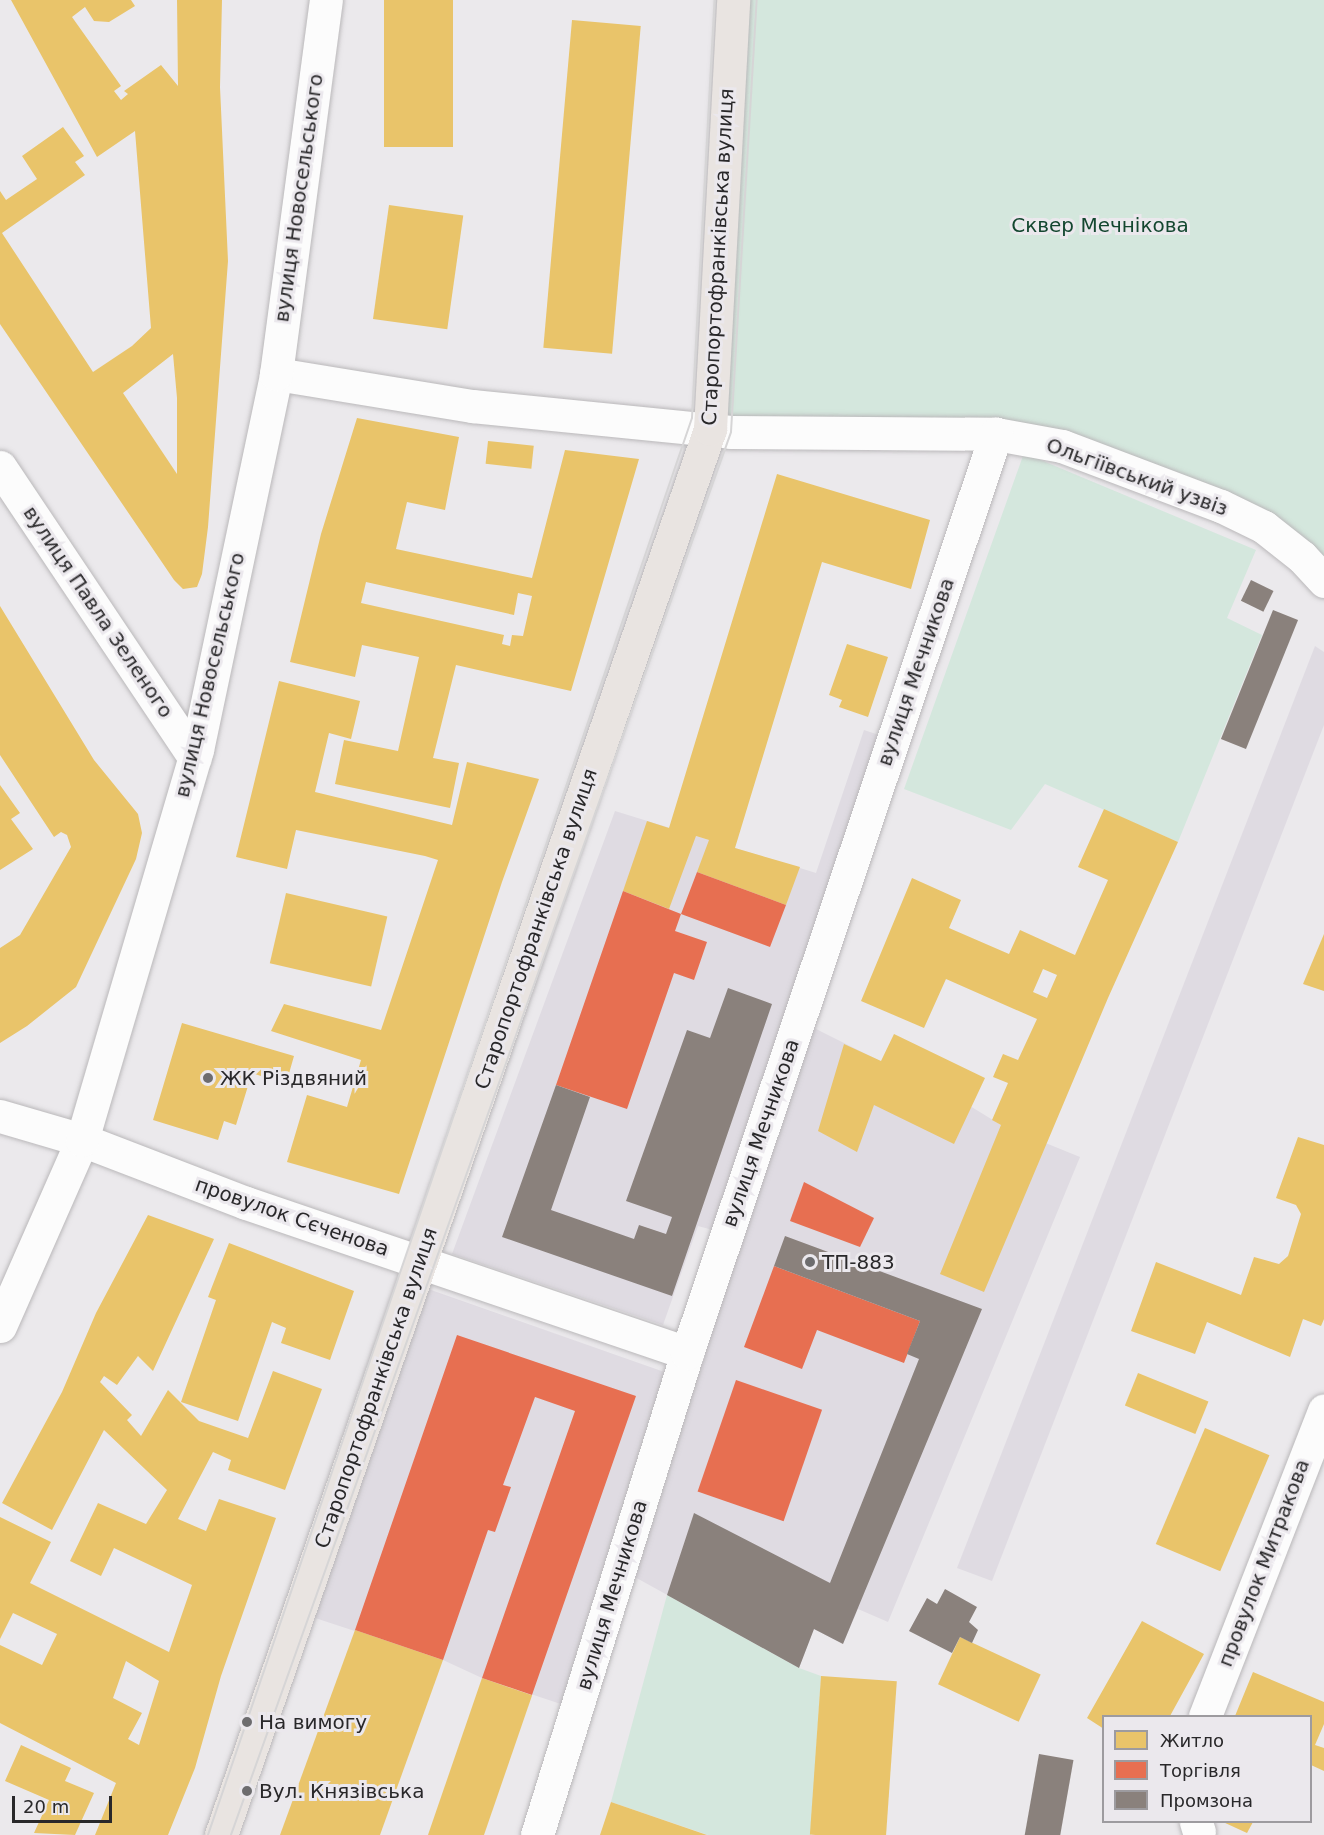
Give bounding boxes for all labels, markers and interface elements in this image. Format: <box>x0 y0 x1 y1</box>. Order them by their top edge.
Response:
street label: вулиця Новосельського <box>270 72 328 324</box>
street label: Старопортофранківська вулиця <box>697 88 739 426</box>
park label: Сквер Мечнікова <box>1011 213 1189 237</box>
street label: Ольгіївський узвіз <box>1043 433 1231 521</box>
street label: вулиця Павла Зеленого <box>18 502 178 722</box>
street label: вулиця Новосельського <box>170 550 250 800</box>
street label: вулиця Мечникова <box>873 575 959 769</box>
street label: Старопортофранківська вулиця <box>470 765 602 1093</box>
street label: вулиця Мечникова <box>718 1036 804 1230</box>
place label: ЖК Різдвяний <box>220 1066 367 1090</box>
marker: ЖК Різдвяний <box>201 1071 215 1085</box>
street label: провулок Сєченова <box>192 1173 392 1261</box>
street label: Старопортофранківська вулиця <box>310 1224 442 1552</box>
place label: ТП-883 <box>822 1250 895 1274</box>
marker: ТП-883 <box>803 1255 817 1269</box>
street label: провулок Митракова <box>1213 1456 1315 1670</box>
street label: вулиця Мечникова <box>572 1497 652 1693</box>
place label: На вимогу <box>259 1710 367 1734</box>
marker: На вимогу <box>240 1715 254 1729</box>
legend <box>1102 1715 1312 1823</box>
text: Житло <box>1160 1730 1224 1751</box>
text: Торгівля <box>1160 1760 1241 1781</box>
place label: Вул. Князівська <box>259 1779 424 1803</box>
scale bar <box>15 1784 116 1822</box>
marker: Вул. Князівська <box>240 1784 254 1798</box>
text: Промзона <box>1160 1790 1253 1811</box>
text: 20 m <box>23 1796 69 1817</box>

